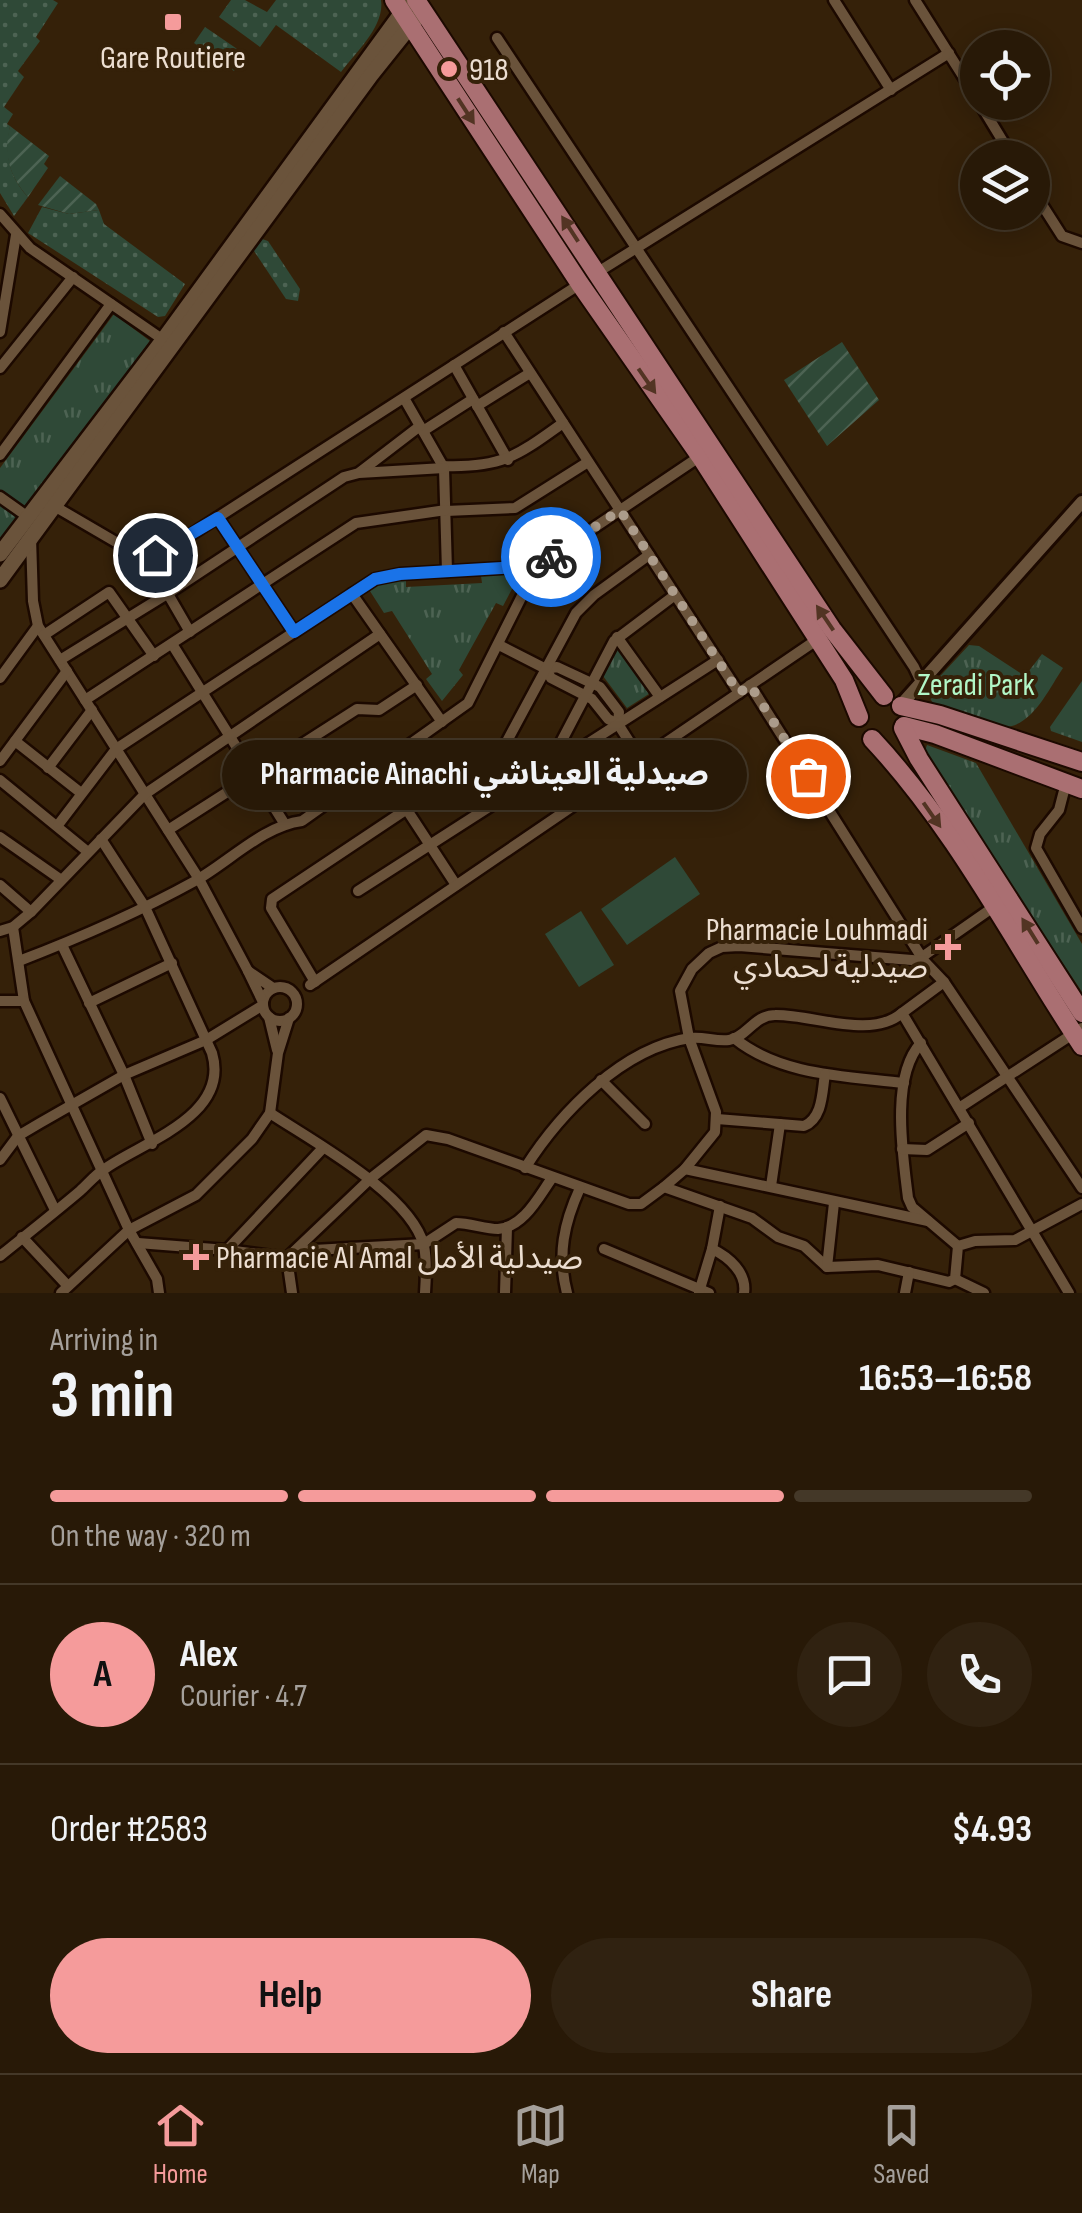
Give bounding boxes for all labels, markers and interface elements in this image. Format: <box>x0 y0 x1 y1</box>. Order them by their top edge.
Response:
marker: Gare Routiere <box>162 11 184 33</box>
map controls <box>960 30 1050 230</box>
button: locate <box>960 30 1050 120</box>
place label: Gare Routiere <box>100 39 246 78</box>
place label: 918 <box>469 51 508 90</box>
marker: 918 <box>438 58 460 80</box>
one-way arrow <box>456 98 475 125</box>
button: layers <box>960 140 1050 230</box>
one-way arrow <box>561 215 579 243</box>
one-way arrow <box>637 368 656 394</box>
courier <box>501 507 601 607</box>
pin <box>113 513 198 598</box>
icon: home <box>128 528 183 583</box>
icon: bike <box>524 530 579 585</box>
one-way arrow <box>816 604 834 632</box>
park label: Zeradi Park <box>917 666 1035 705</box>
pin <box>766 734 851 819</box>
callout: Pharmacie Ainachi صيدلية العيناشي <box>223 741 748 811</box>
icon: bag <box>781 749 836 804</box>
text: Pharmacie Ainachi صيدلية العيناشي <box>260 755 709 794</box>
one-way arrow <box>922 802 941 829</box>
place label: Pharmacie Louhmadi صيدلية لحمادي <box>706 911 928 990</box>
one-way arrow <box>1022 917 1039 945</box>
marker: Pharmacie Louhmadi صيدلية لحمادي <box>937 936 959 958</box>
place label: Pharmacie Al Amal صيدلية الأمل <box>216 1239 583 1278</box>
marker: Pharmacie Al Amal صيدلية الأمل <box>185 1246 207 1268</box>
text: Arriving in <box>50 1321 158 1360</box>
text: 16:53–16:58 <box>859 1356 1032 1401</box>
text: 3 min <box>50 1358 174 1436</box>
text: On the way · 320 m <box>50 1517 251 1556</box>
button: chat <box>797 1622 902 1727</box>
button: phone <box>927 1622 1032 1727</box>
text: Alex <box>180 1632 238 1677</box>
text: A <box>93 1652 112 1697</box>
text: Courier · 4.7 <box>180 1677 307 1716</box>
text: Order #2583 <box>50 1807 208 1852</box>
text: $4.93 <box>952 1807 1032 1852</box>
button: Help <box>50 1938 531 2053</box>
button: Share <box>551 1938 1032 2053</box>
tab: Home <box>153 2098 208 2191</box>
tab: Map <box>513 2098 568 2191</box>
tab: Saved <box>873 2098 929 2191</box>

